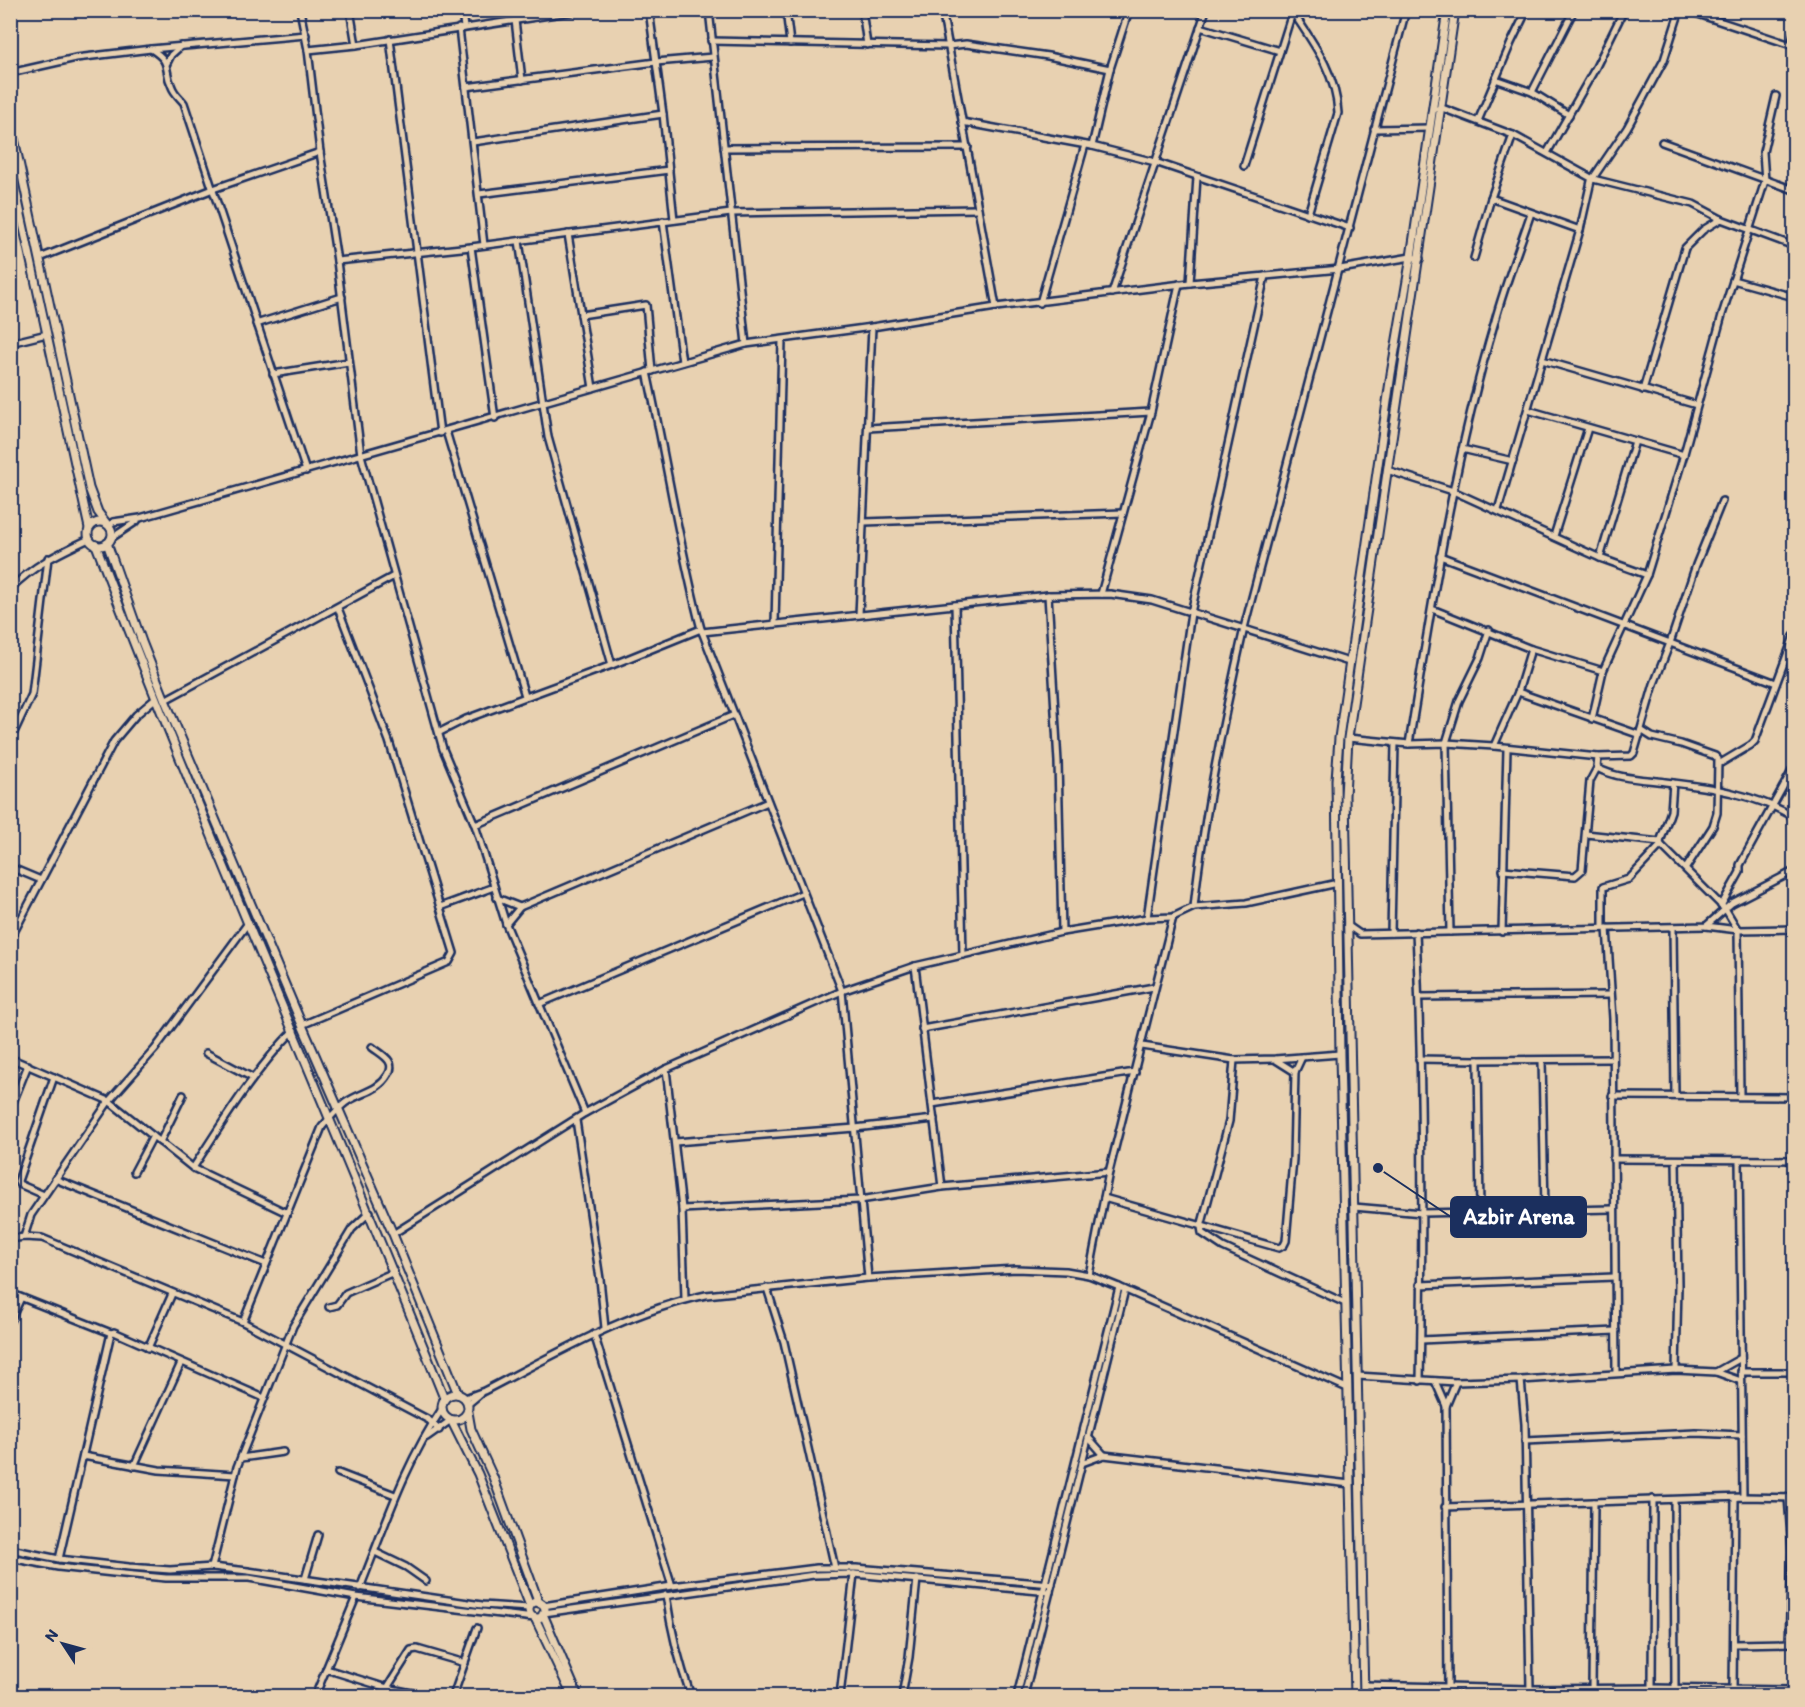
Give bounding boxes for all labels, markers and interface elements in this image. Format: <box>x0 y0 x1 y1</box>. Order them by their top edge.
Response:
callout: Azbir Arena <box>1451 1197 1586 1237</box>
text: Azbir Arena <box>1462 1203 1575 1230</box>
north arrow <box>33 1614 93 1674</box>
text: N <box>40 1626 62 1645</box>

